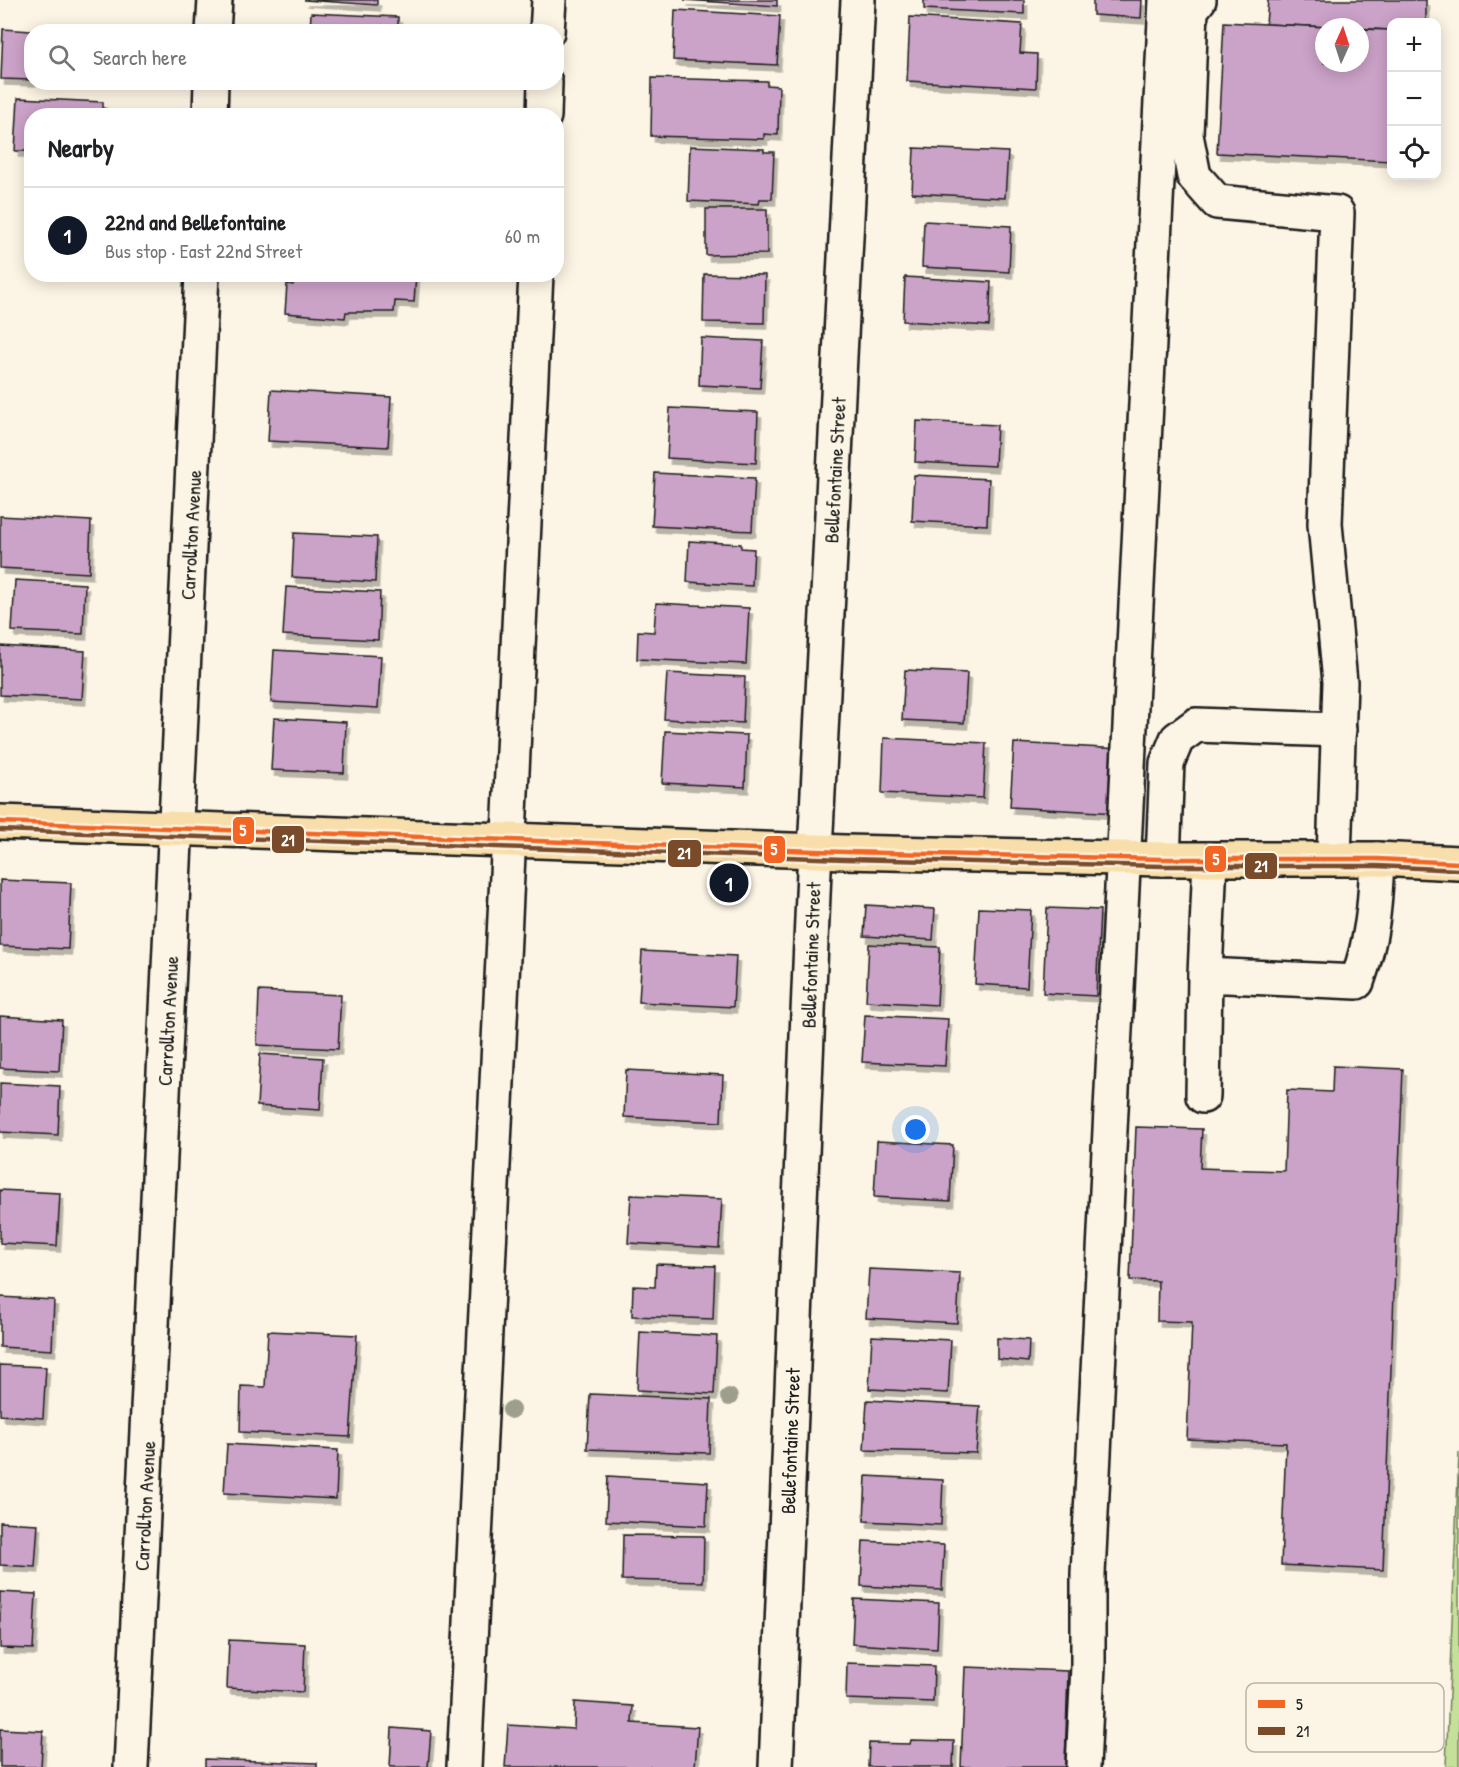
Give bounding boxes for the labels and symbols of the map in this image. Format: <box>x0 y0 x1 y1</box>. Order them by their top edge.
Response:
north arrow <box>1315 18 1369 72</box>
street label: Bellefontaine Street <box>817 395 851 544</box>
street label: Carrollton Avenue <box>173 469 207 601</box>
line badge: 5 <box>232 816 255 845</box>
text: 5 <box>240 819 247 841</box>
line badge: 21 <box>271 825 305 854</box>
text: 21 <box>281 829 295 851</box>
line badge: 5 <box>763 835 786 864</box>
text: 5 <box>771 838 778 860</box>
line badge: 21 <box>667 839 702 868</box>
text: 21 <box>677 842 691 864</box>
line badge: 5 <box>1204 845 1227 873</box>
text: 5 <box>1213 848 1220 870</box>
line badge: 21 <box>1244 852 1278 880</box>
text: 21 <box>1254 855 1268 877</box>
pin: 1 <box>710 860 748 906</box>
street label: Bellefontaine Street <box>794 880 826 1029</box>
street label: Carrollton Avenue <box>150 955 184 1087</box>
your location <box>901 1115 930 1144</box>
street label: Bellefontaine Street <box>774 1366 806 1515</box>
street label: Carrollton Avenue <box>127 1440 161 1572</box>
legend <box>1246 1683 1444 1752</box>
text: 5 <box>1296 1693 1303 1715</box>
text: 21 <box>1296 1720 1309 1742</box>

